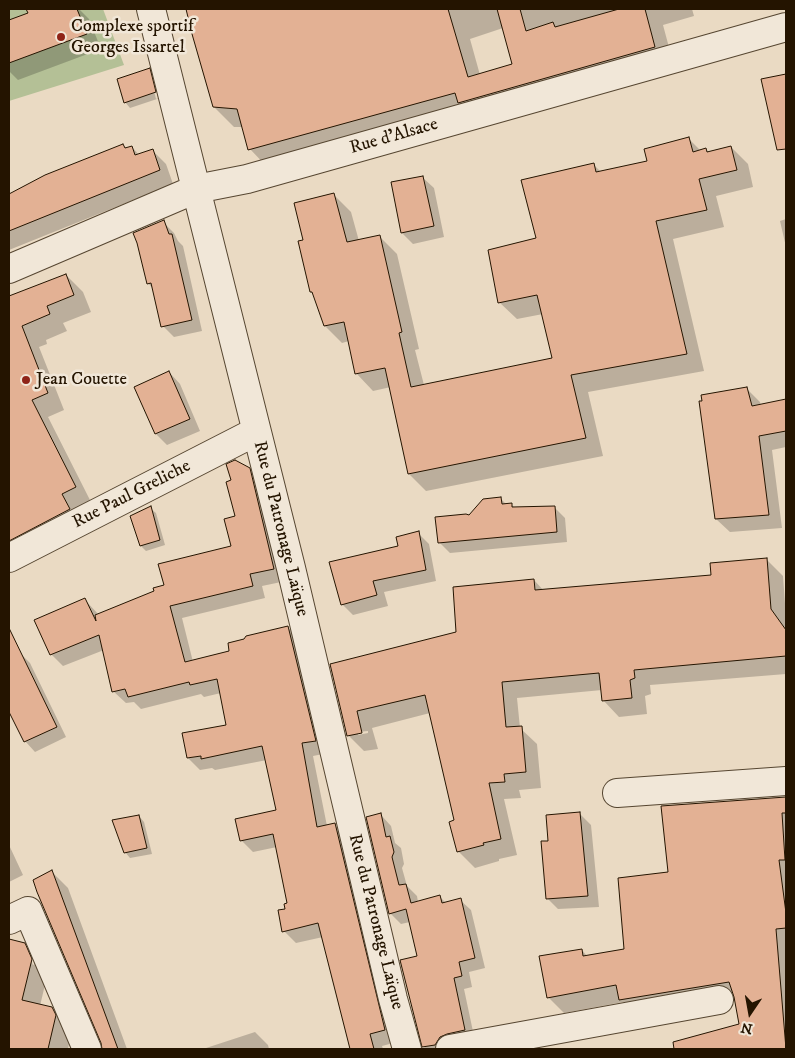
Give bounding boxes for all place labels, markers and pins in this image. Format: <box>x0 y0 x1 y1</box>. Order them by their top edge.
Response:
place label: Complexe sportif Georges Issartel <box>71 16 194 58</box>
marker: Complexe sportif Georges Issartel <box>55 31 67 43</box>
place label: Jean Couette <box>36 369 127 391</box>
marker: Jean Couette <box>20 374 32 386</box>

